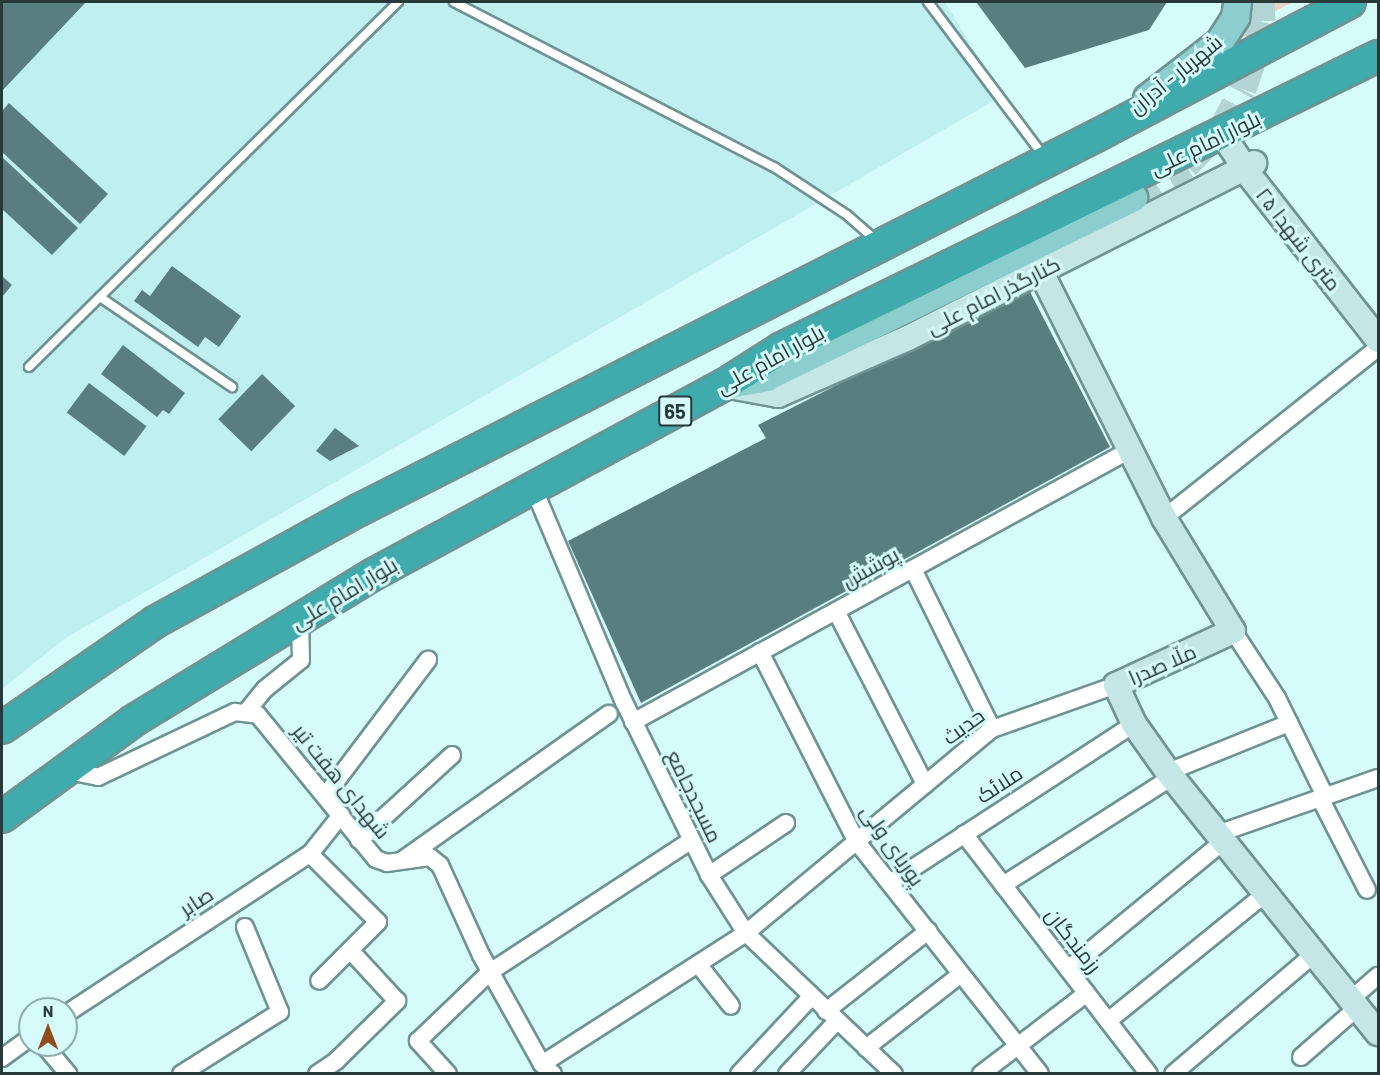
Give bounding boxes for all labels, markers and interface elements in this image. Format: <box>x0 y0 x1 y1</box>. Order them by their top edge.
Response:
street label: شهریار - آدران <box>1123 29 1227 119</box>
street label: بلوار امام علی <box>1146 105 1264 181</box>
street label: ۲۵ متری شهدا <box>1251 182 1347 296</box>
street label: کنارگذر امام علی <box>922 251 1064 339</box>
street label: بلوار امام علی <box>712 319 828 399</box>
road number: 65 <box>657 394 693 428</box>
street label: پوشش <box>837 541 903 593</box>
street label: بلوار امام علی <box>286 551 402 635</box>
street label: ملّا صدرا <box>1124 638 1200 690</box>
street label: حدیث <box>937 702 989 750</box>
street label: شهدای هفت تیر <box>288 718 396 844</box>
street label: مسجدجامع <box>662 746 728 846</box>
street label: ملائک <box>971 760 1027 808</box>
street label: پوریای ولی <box>856 799 930 891</box>
street label: صابر <box>174 881 218 921</box>
street label: رزمندگان <box>1041 902 1107 978</box>
north arrow <box>18 997 78 1057</box>
text: N <box>43 1001 53 1020</box>

